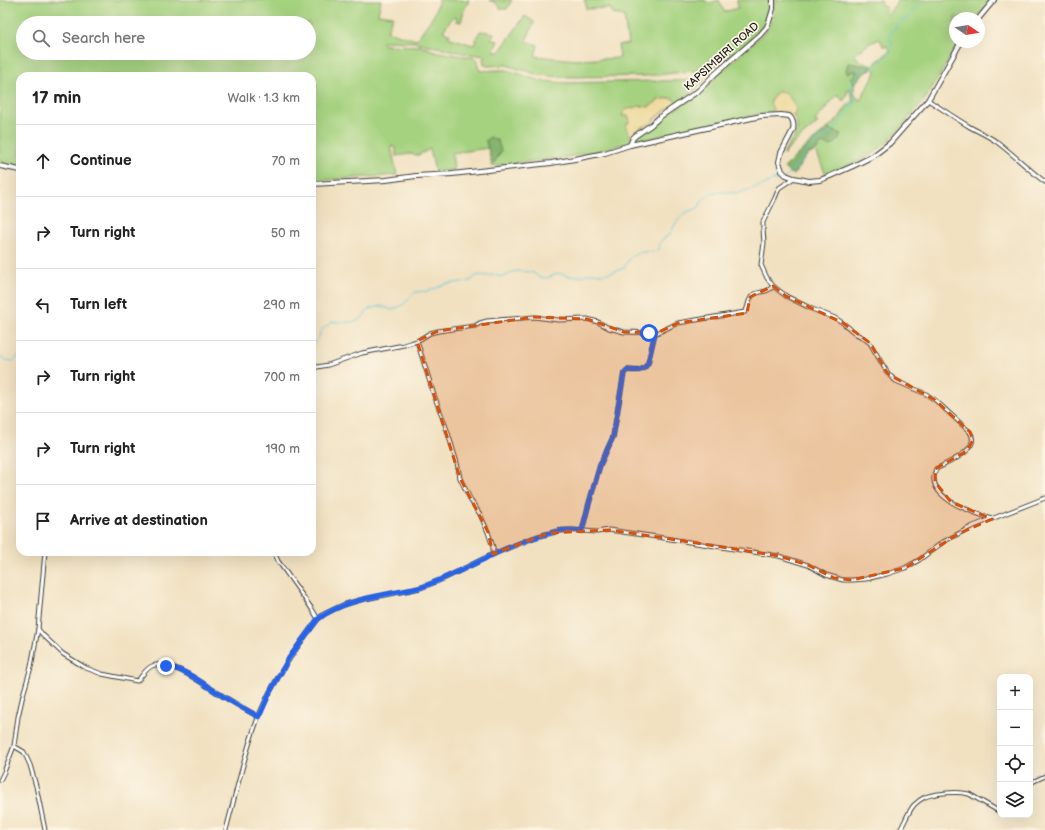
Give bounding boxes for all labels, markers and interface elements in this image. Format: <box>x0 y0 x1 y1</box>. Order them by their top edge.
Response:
north arrow <box>949 12 985 48</box>
search box <box>16 16 316 60</box>
street label: KAPSIMBIRI ROAD <box>681 19 761 93</box>
icon: search <box>30 27 52 49</box>
text: Search here <box>62 29 145 48</box>
text: 17 min <box>32 88 81 108</box>
text: Walk · 1.3 km <box>228 90 300 106</box>
icon: ahead <box>32 150 54 172</box>
text: Continue <box>70 151 132 170</box>
text: 70 m <box>272 153 300 169</box>
icon: right <box>32 222 54 244</box>
text: Turn right <box>70 223 135 242</box>
text: 50 m <box>271 225 300 241</box>
icon: left <box>32 294 54 316</box>
text: Turn left <box>70 295 127 314</box>
text: 290 m <box>263 297 300 313</box>
route start <box>640 324 658 342</box>
icon: right <box>32 366 54 388</box>
text: Turn right <box>70 367 135 386</box>
text: 700 m <box>264 369 300 385</box>
icon: right <box>32 438 54 460</box>
text: Turn right <box>70 439 135 458</box>
text: 190 m <box>266 441 300 457</box>
icon: arrive <box>32 510 54 532</box>
text: Arrive at destination <box>70 511 208 530</box>
route end <box>157 657 175 675</box>
map controls <box>997 674 1033 818</box>
button: + <box>997 674 1033 710</box>
button: − <box>997 710 1033 746</box>
button: locate <box>997 746 1033 782</box>
button: layers <box>997 782 1033 818</box>

